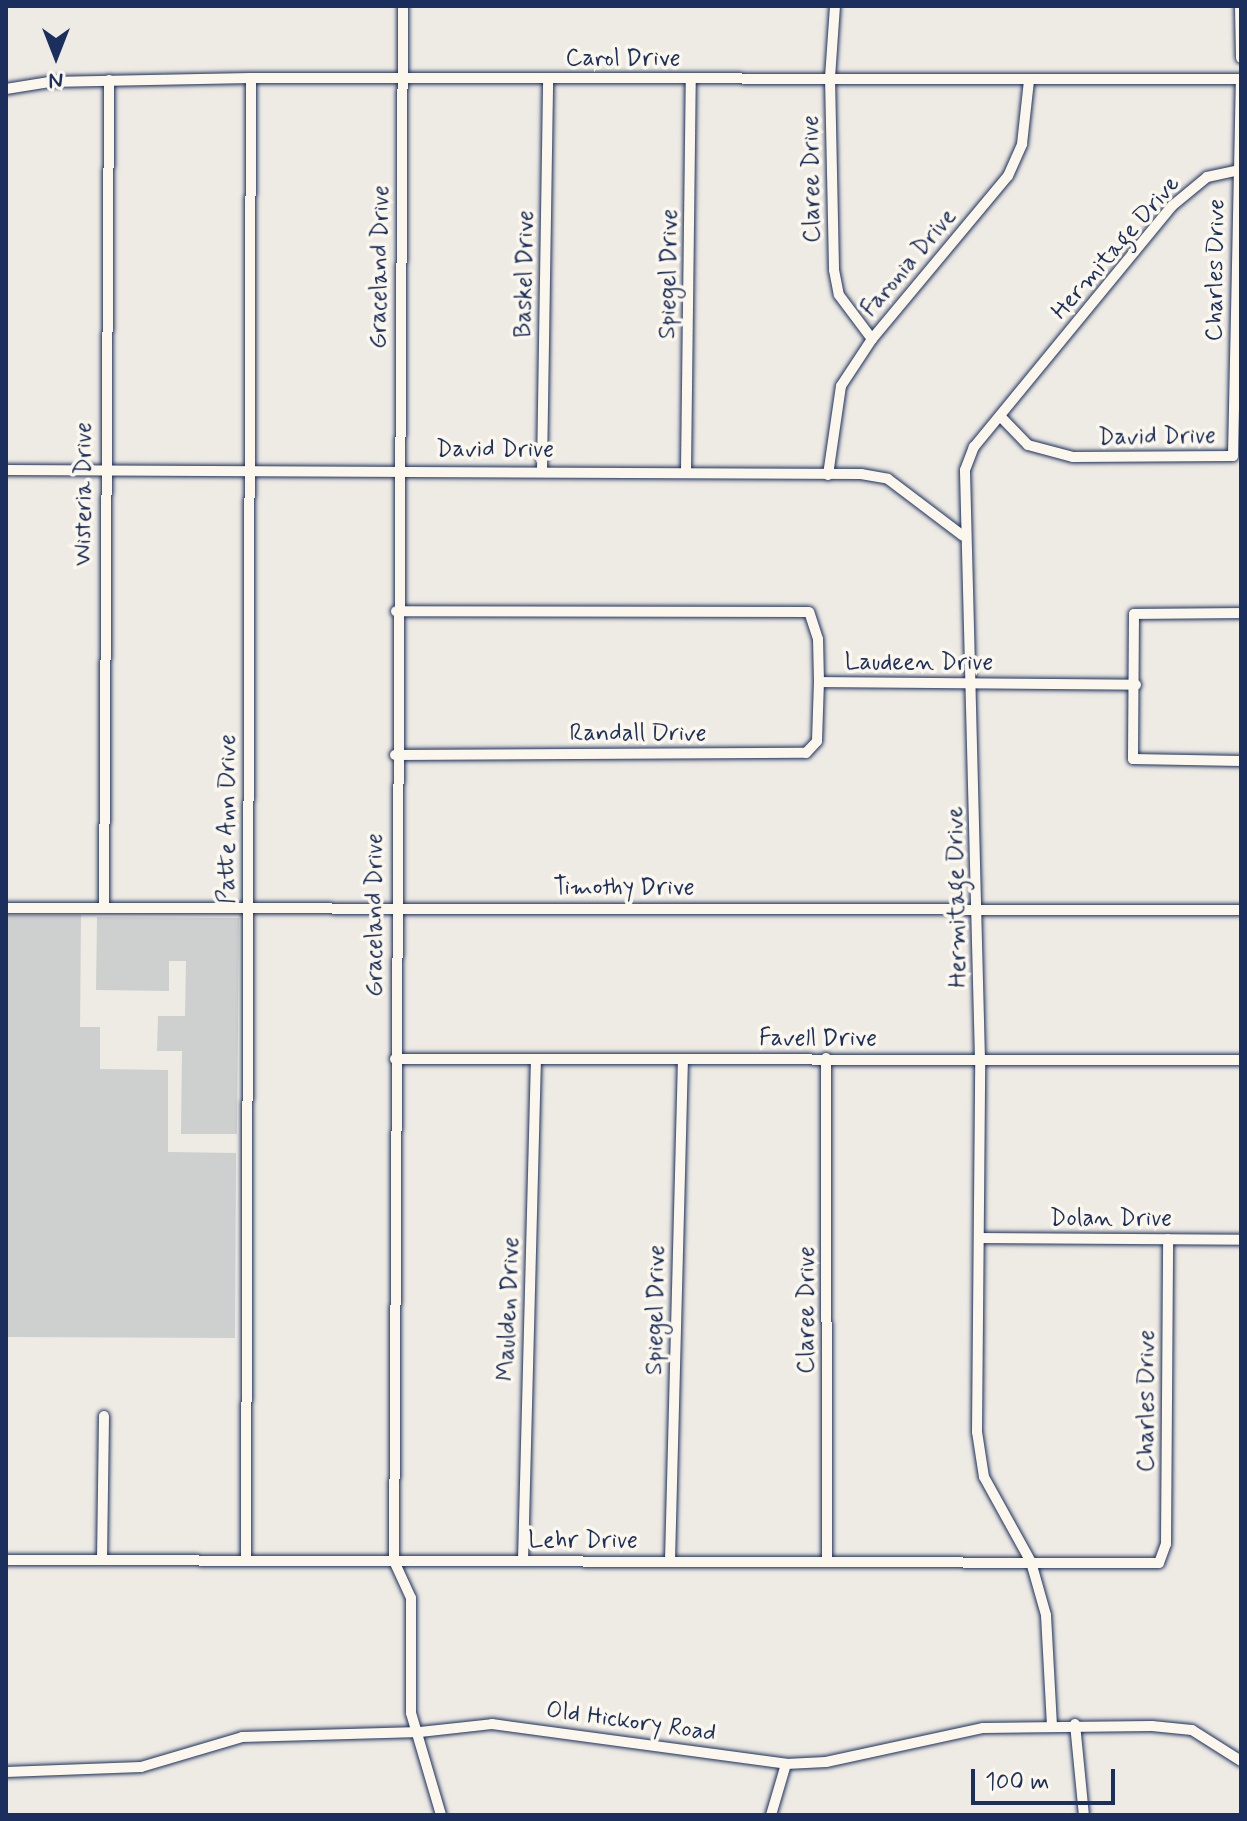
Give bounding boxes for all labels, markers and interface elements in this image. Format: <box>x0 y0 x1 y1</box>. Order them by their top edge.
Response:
north arrow <box>16 16 96 96</box>
street label: Carol Drive <box>566 45 680 73</box>
text: N <box>49 66 63 94</box>
street label: Claree Drive <box>796 115 828 243</box>
street label: Hermitage Drive <box>1046 171 1186 325</box>
street label: Graceland Drive <box>364 185 396 349</box>
street label: Charles Drive <box>1200 199 1232 341</box>
street label: Faronia Drive <box>856 203 962 323</box>
street label: Spiegel Drive <box>653 209 685 339</box>
street label: Baskel Drive <box>510 211 540 337</box>
street label: Wisteria Drive <box>70 422 98 566</box>
street label: David Drive <box>1098 422 1216 452</box>
street label: David Drive <box>436 436 554 464</box>
street label: Laudeen Drive <box>845 649 993 677</box>
street label: Randall Drive <box>570 720 706 748</box>
street label: Patte Ann Drive <box>214 735 242 903</box>
street label: Hermitage Drive <box>941 807 973 987</box>
street label: Graceland Drive <box>361 833 389 997</box>
street label: Timothy Drive <box>554 874 694 902</box>
street label: Favell Drive <box>760 1025 876 1053</box>
street label: Dolan Drive <box>1050 1205 1172 1233</box>
street label: Maulden Drive <box>492 1237 526 1381</box>
street label: Spiegel Drive <box>640 1245 672 1375</box>
street label: Claree Drive <box>793 1246 821 1374</box>
street label: Charles Drive <box>1133 1331 1161 1471</box>
street label: Lehr Drive <box>528 1527 638 1555</box>
street label: Old Hickory Road <box>544 1696 718 1748</box>
scale bar <box>975 1753 1119 1803</box>
text: 100 m <box>985 1767 1049 1798</box>

